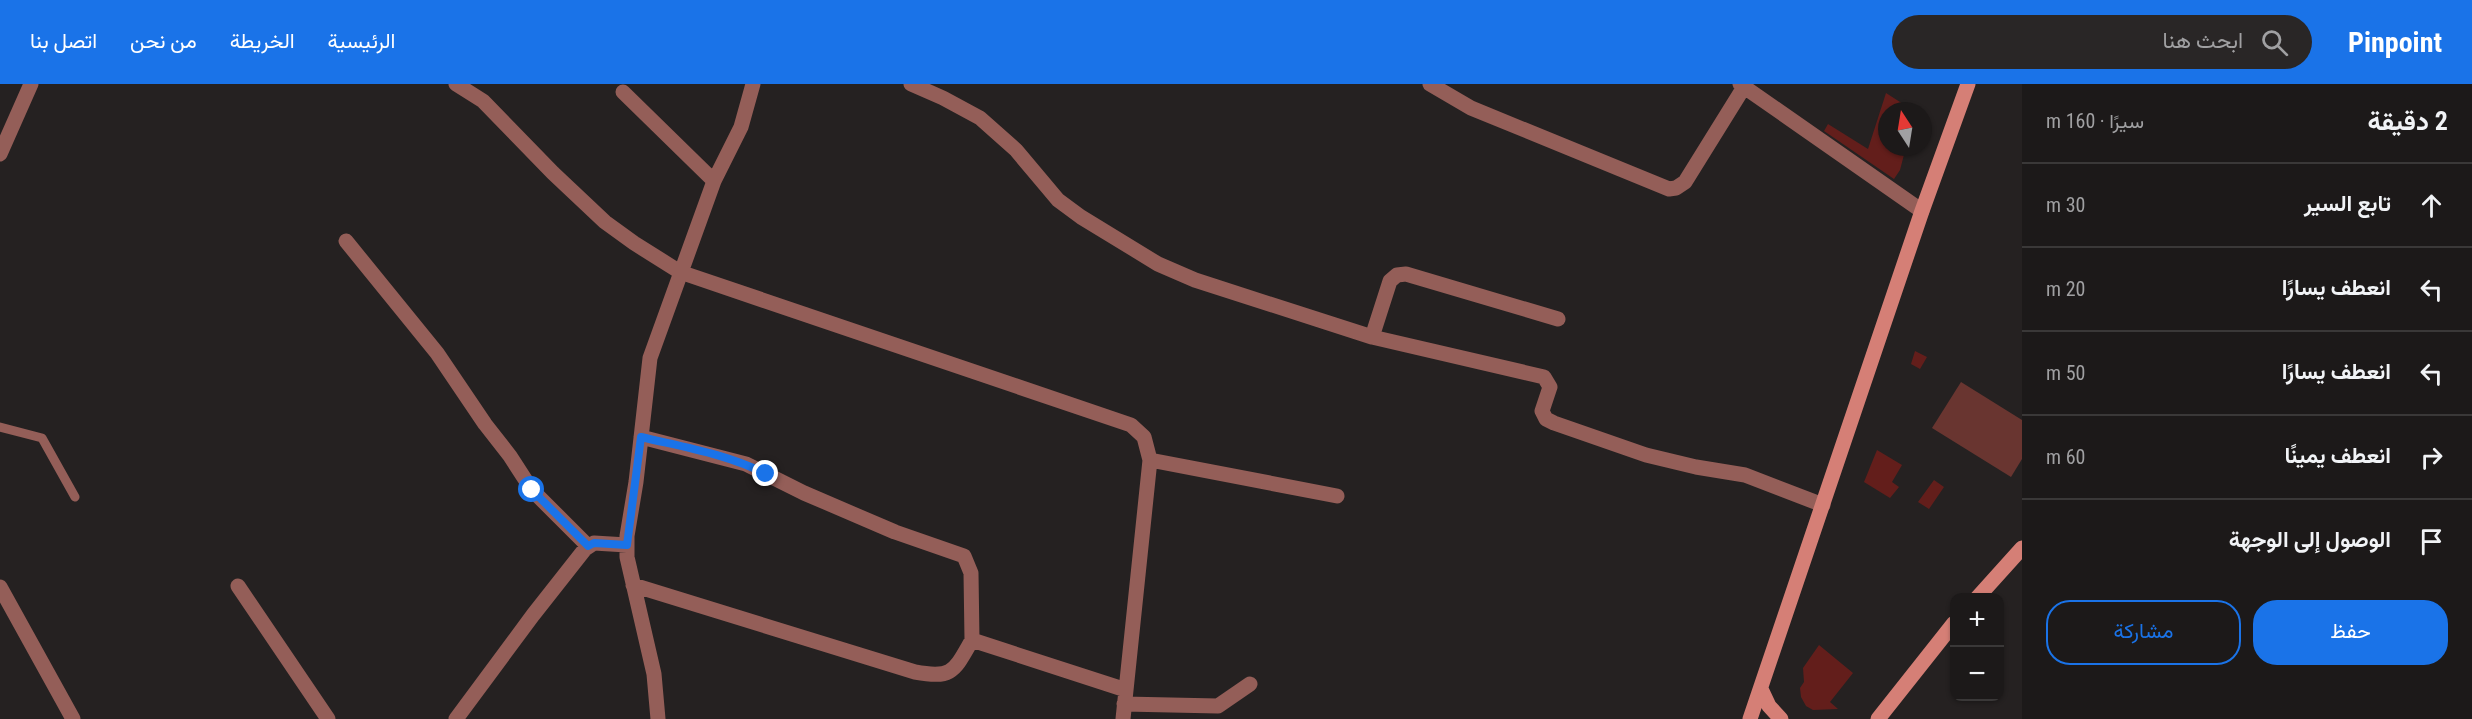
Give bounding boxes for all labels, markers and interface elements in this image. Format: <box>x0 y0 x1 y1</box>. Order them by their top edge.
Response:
search box <box>1892 15 2312 69</box>
icon: search <box>2258 26 2291 59</box>
text: Pinpoint <box>2348 26 2442 59</box>
text: ابحث هنا <box>2162 28 2243 53</box>
text: اتصل بنا <box>30 29 97 53</box>
text: من نحن <box>130 29 197 53</box>
text: الخريطة <box>230 29 295 53</box>
text: الرئيسية <box>328 29 396 53</box>
north arrow <box>1878 102 1932 156</box>
text: 2 دقيقة <box>2368 106 2448 136</box>
text: سيرًا · 160 m <box>2046 109 2144 133</box>
icon: ahead <box>2415 189 2448 222</box>
text: تابع السير <box>2304 191 2391 216</box>
text: 30 m <box>2046 193 2085 217</box>
icon: left <box>2415 273 2448 306</box>
text: انعطف يسارًا <box>2282 275 2391 300</box>
text: 20 m <box>2046 277 2085 301</box>
icon: left <box>2415 357 2448 390</box>
text: انعطف يسارًا <box>2282 359 2391 384</box>
text: 50 m <box>2046 361 2085 385</box>
icon: right <box>2415 441 2448 474</box>
text: انعطف يمينًا <box>2285 443 2391 468</box>
text: 60 m <box>2046 445 2085 469</box>
route end <box>752 460 778 486</box>
route start <box>518 476 544 502</box>
icon: arrive <box>2415 525 2448 558</box>
text: الوصول إلى الوجهة <box>2229 527 2391 552</box>
map controls <box>1950 593 2004 701</box>
button: + <box>1950 593 2004 647</box>
button: مشاركة <box>2046 600 2241 665</box>
button: حفظ <box>2253 600 2448 665</box>
button: − <box>1950 647 2004 701</box>

